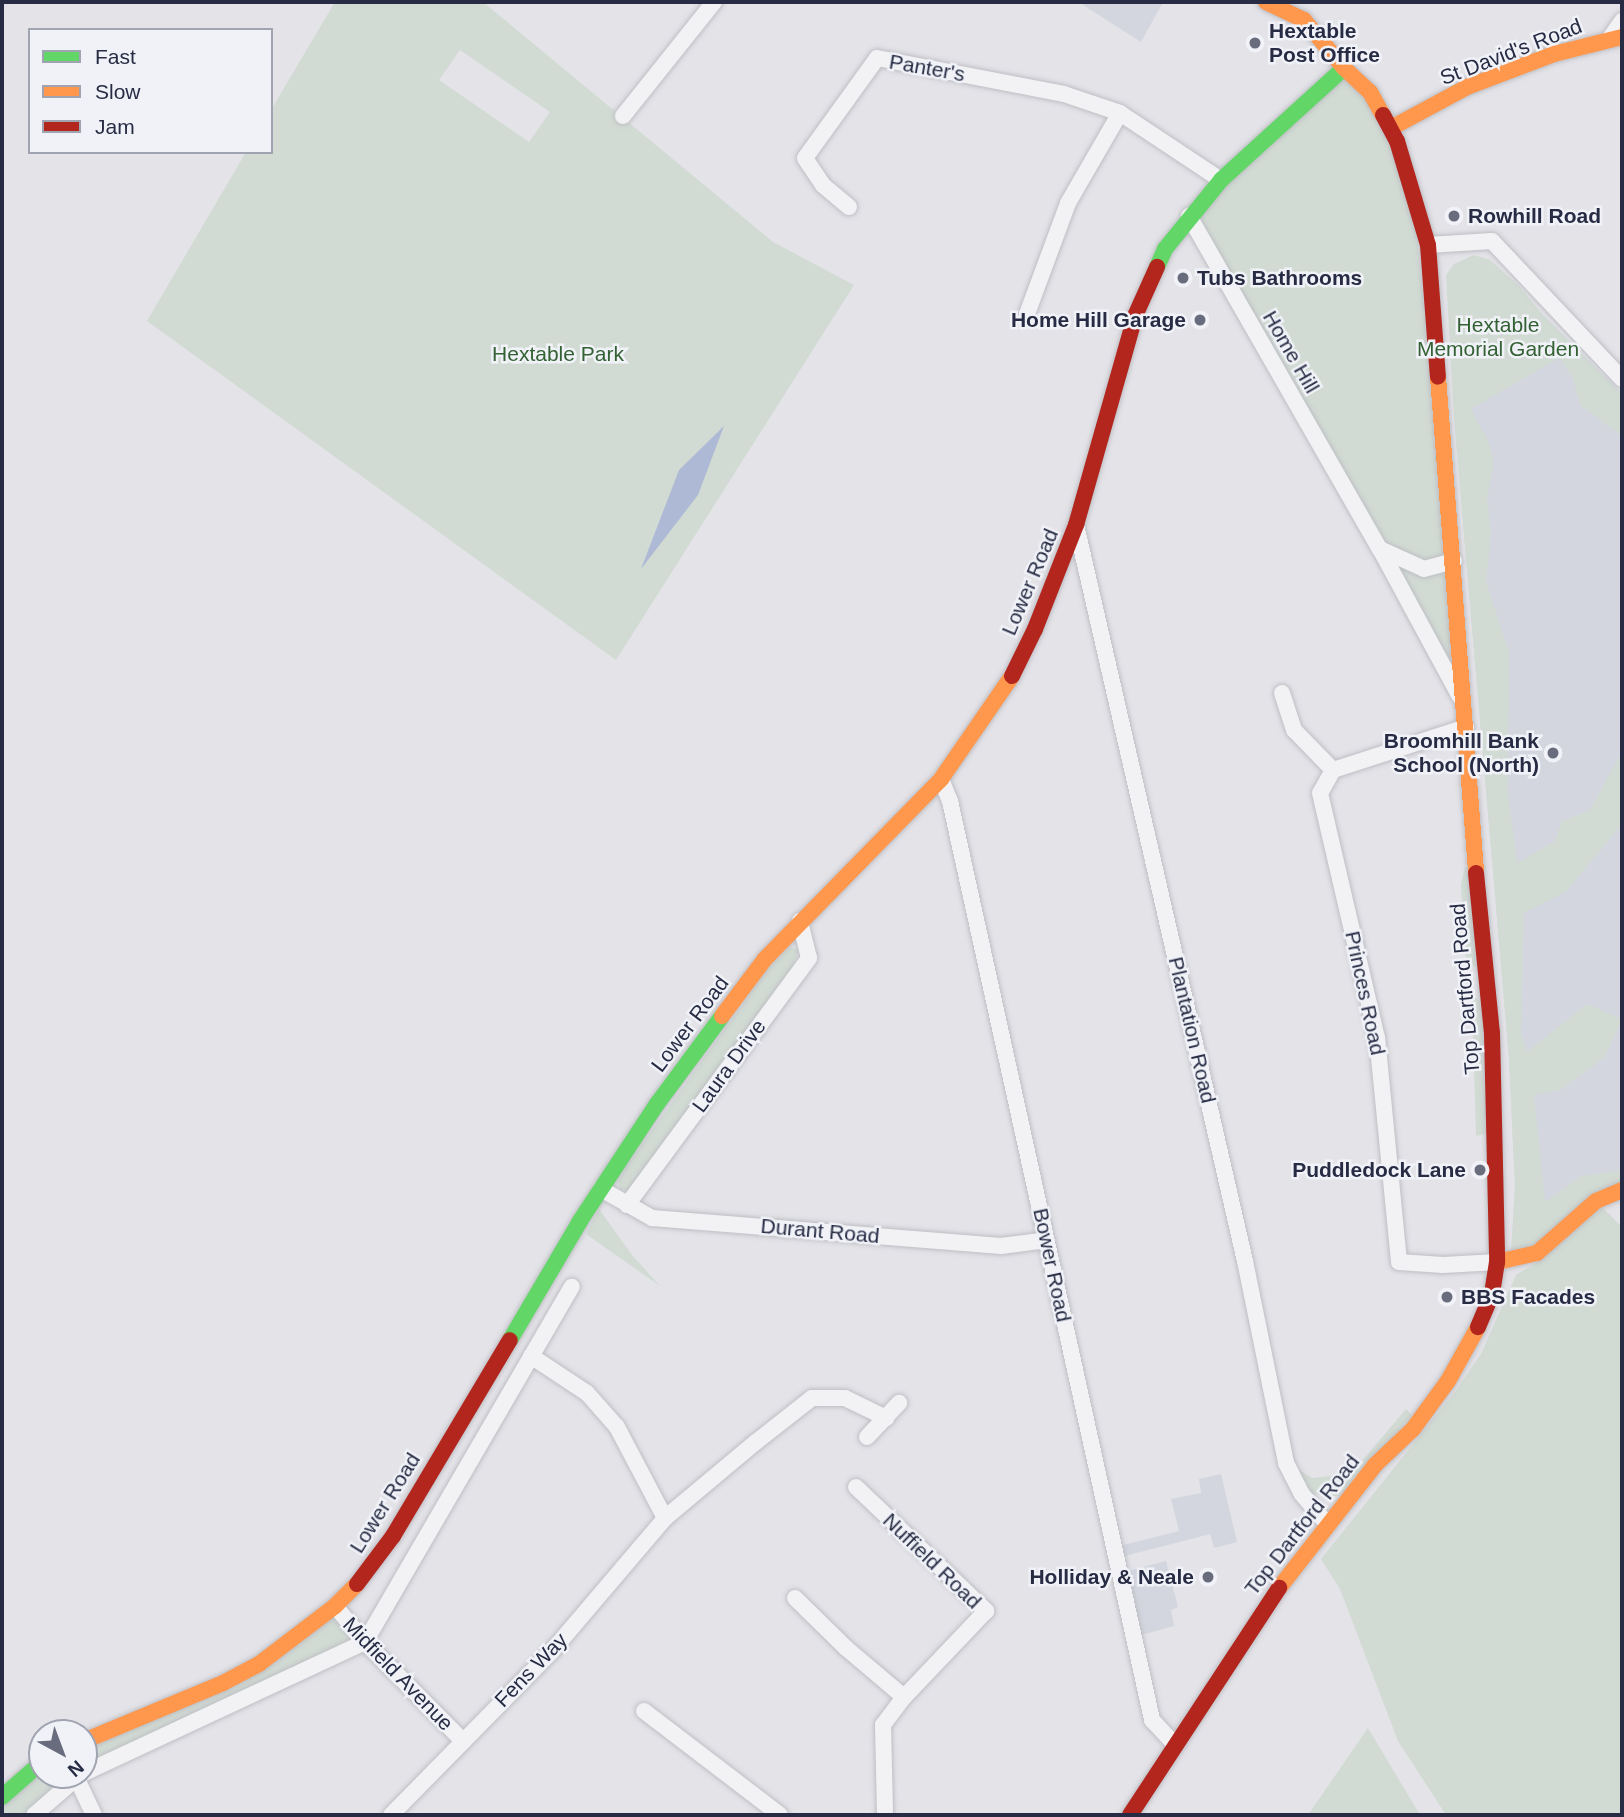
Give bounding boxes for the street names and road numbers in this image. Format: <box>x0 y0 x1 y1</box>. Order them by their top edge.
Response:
street label: St David's Road <box>1437 13 1585 91</box>
street label: Panter's <box>887 49 967 87</box>
street label: Home Hill <box>1257 306 1325 398</box>
street label: Lower Road <box>996 525 1064 639</box>
street label: Top Dartford Road <box>1445 902 1485 1076</box>
street label: Princes Road <box>1340 929 1390 1057</box>
street label: Plantation Road <box>1163 954 1221 1106</box>
street label: Lower Road <box>646 971 734 1077</box>
street label: Laura Drive <box>687 1015 771 1117</box>
street label: Bower Road <box>1028 1206 1076 1324</box>
street label: Durant Road <box>760 1213 880 1249</box>
street label: Lower Road <box>344 1448 426 1558</box>
street label: Top Dartford Road <box>1239 1450 1365 1600</box>
street label: Nuffield Road <box>878 1508 986 1614</box>
street label: Midfield Avenue <box>337 1612 459 1736</box>
street label: Fens Way <box>489 1628 573 1712</box>

